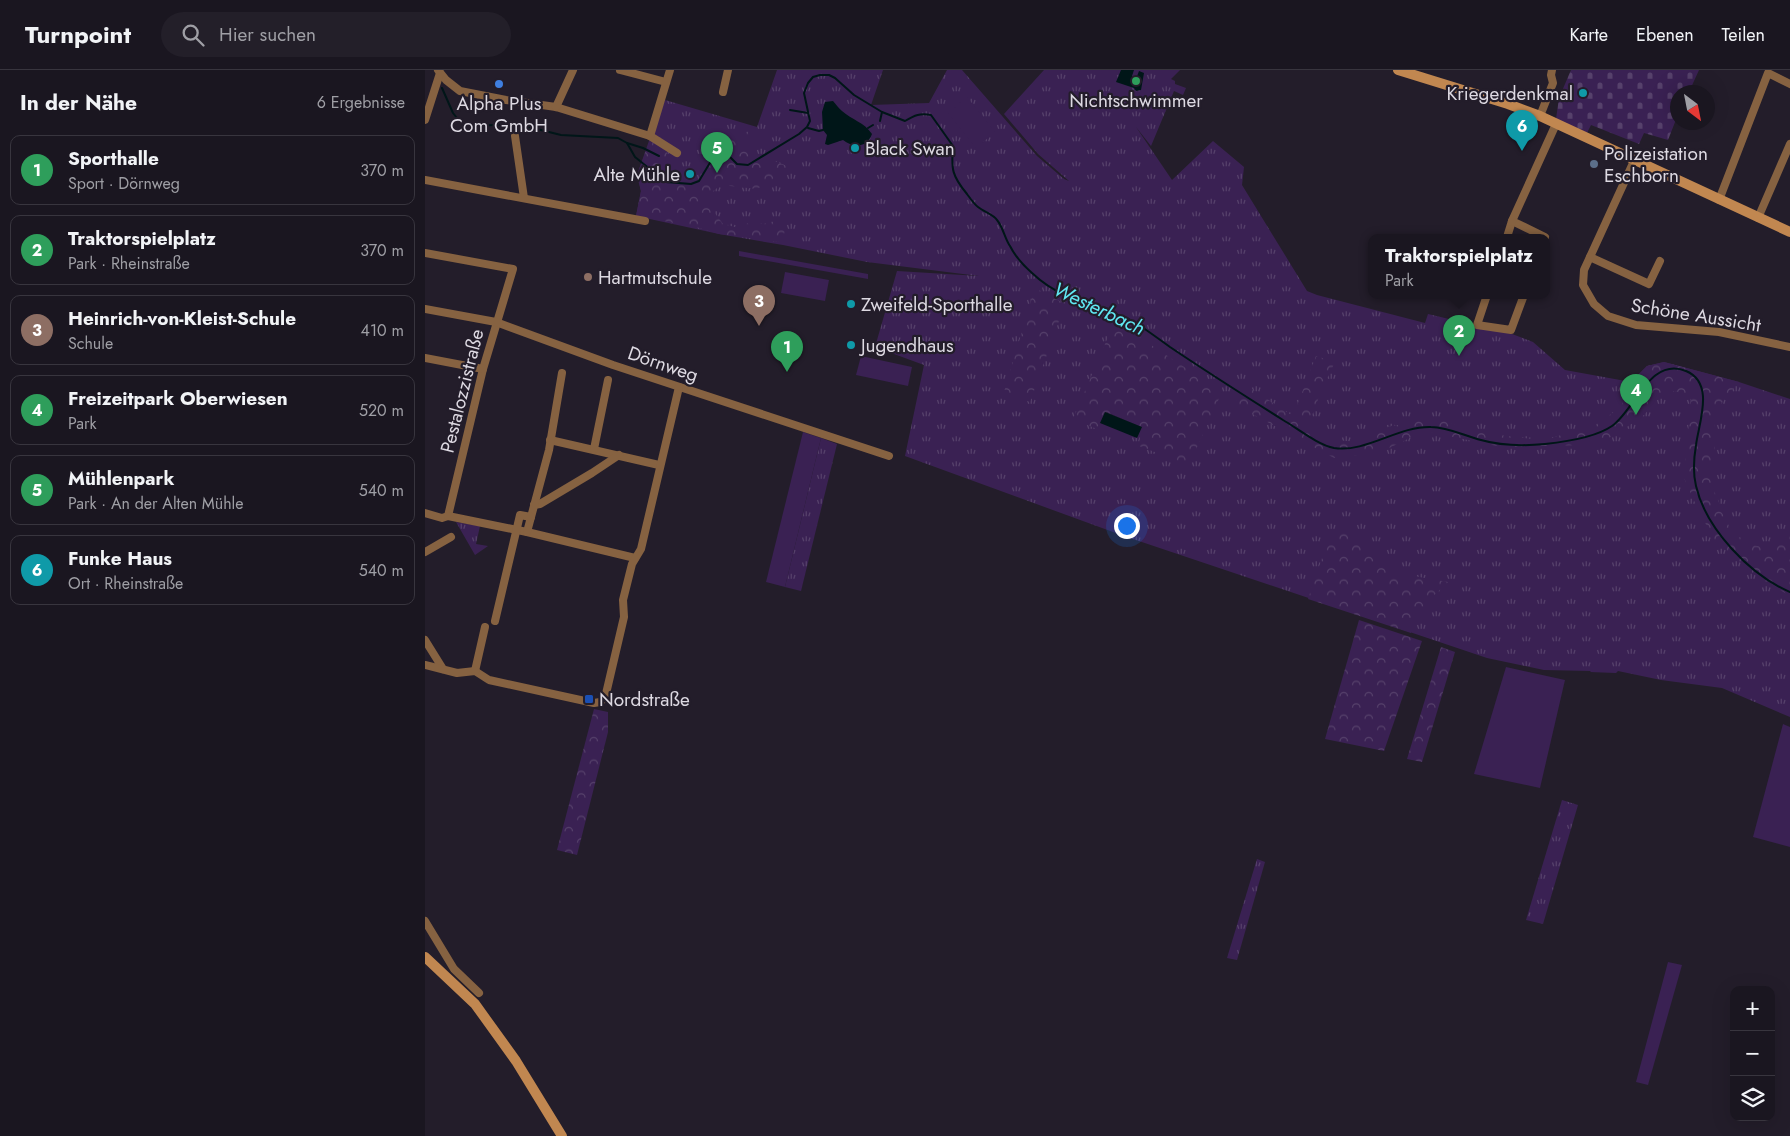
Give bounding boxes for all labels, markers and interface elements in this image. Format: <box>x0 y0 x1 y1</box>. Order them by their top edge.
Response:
search box <box>161 12 511 57</box>
text: Turnpoint <box>25 17 131 52</box>
icon: search <box>179 21 207 49</box>
text: Hier suchen <box>219 21 316 48</box>
text: Karte <box>1569 22 1608 48</box>
text: Ebenen <box>1636 22 1694 48</box>
text: Teilen <box>1722 22 1765 48</box>
marker: Nichtschwimmer <box>1130 75 1142 87</box>
marker: Alpha Plus Com GmbH <box>493 78 505 90</box>
place label: Kriegerdenkmal <box>1447 80 1573 107</box>
north arrow <box>1670 85 1715 130</box>
place label: Nichtschwimmer <box>1069 87 1203 114</box>
marker: Kriegerdenkmal <box>1577 87 1589 99</box>
text: In der Nähe <box>20 88 137 118</box>
place label: Alpha Plus Com GmbH <box>450 90 548 139</box>
text: 6 Ergebnisse <box>317 91 405 114</box>
pin: 6 <box>1506 110 1538 151</box>
pin: 5 <box>701 132 733 173</box>
place label: Black Swan <box>865 135 955 162</box>
place label: Polizeistation Eschborn <box>1604 140 1708 189</box>
marker: Black Swan <box>849 142 861 154</box>
text: Sporthalle <box>68 145 159 172</box>
marker: Polizeistation Eschborn <box>1588 158 1600 170</box>
text: 1 <box>33 159 41 182</box>
text: 370 m <box>360 159 404 182</box>
place label: Alte Mühle <box>594 161 680 188</box>
marker: Alte Mühle <box>684 168 696 180</box>
text: Sport · Dörnweg <box>68 172 180 195</box>
text: Traktorspielplatz <box>68 225 216 252</box>
popup <box>1368 234 1550 299</box>
text: 2 <box>32 239 42 262</box>
text: 370 m <box>360 239 404 262</box>
text: Traktorspielplatz <box>1385 242 1533 269</box>
text: Park · Rheinstraße <box>68 252 190 275</box>
place label: Hartmutschule <box>598 264 712 291</box>
text: Park <box>1385 269 1414 292</box>
marker: Hartmutschule <box>582 271 594 283</box>
water label: Westerbach <box>1048 275 1150 343</box>
pin: 3 <box>743 285 775 326</box>
place label: Zweifeld-Sporthalle <box>861 291 1013 318</box>
street label: Schöne Aussicht <box>1629 291 1763 339</box>
marker: Zweifeld-Sporthalle <box>845 298 857 310</box>
text: Heinrich-von-Kleist-Schule <box>68 305 296 332</box>
pin: 2 <box>1443 315 1475 356</box>
text: 3 <box>32 319 42 342</box>
text: 410 m <box>361 319 404 342</box>
street label: Pestalozzistraße <box>434 326 490 456</box>
pin: 1 <box>771 331 803 372</box>
text: Schule <box>68 332 113 355</box>
place label: Jugendhaus <box>858 332 954 359</box>
street label: Dörnweg <box>624 339 702 389</box>
marker: Jugendhaus <box>845 339 857 351</box>
pin: 4 <box>1620 374 1652 415</box>
text: Freizeitpark Oberwiesen <box>68 385 288 412</box>
text: 4 <box>31 399 43 422</box>
text: 520 m <box>359 399 404 422</box>
text: Park <box>68 412 97 435</box>
text: Mühlenpark <box>68 465 174 492</box>
text: 5 <box>32 479 42 502</box>
text: 540 m <box>359 479 404 502</box>
text: Park · An der Alten Mühle <box>68 492 244 515</box>
your location <box>1114 513 1140 539</box>
text: Funke Haus <box>68 545 172 572</box>
text: 6 <box>32 559 42 582</box>
text: 540 m <box>359 559 404 582</box>
text: Ort · Rheinstraße <box>68 572 183 595</box>
place label: Nordstraße <box>599 686 690 713</box>
marker: Nordstraße <box>583 693 595 705</box>
map controls <box>1730 986 1775 1121</box>
button: + <box>1730 986 1775 1031</box>
button: − <box>1730 1031 1775 1076</box>
button: layers <box>1730 1076 1775 1121</box>

